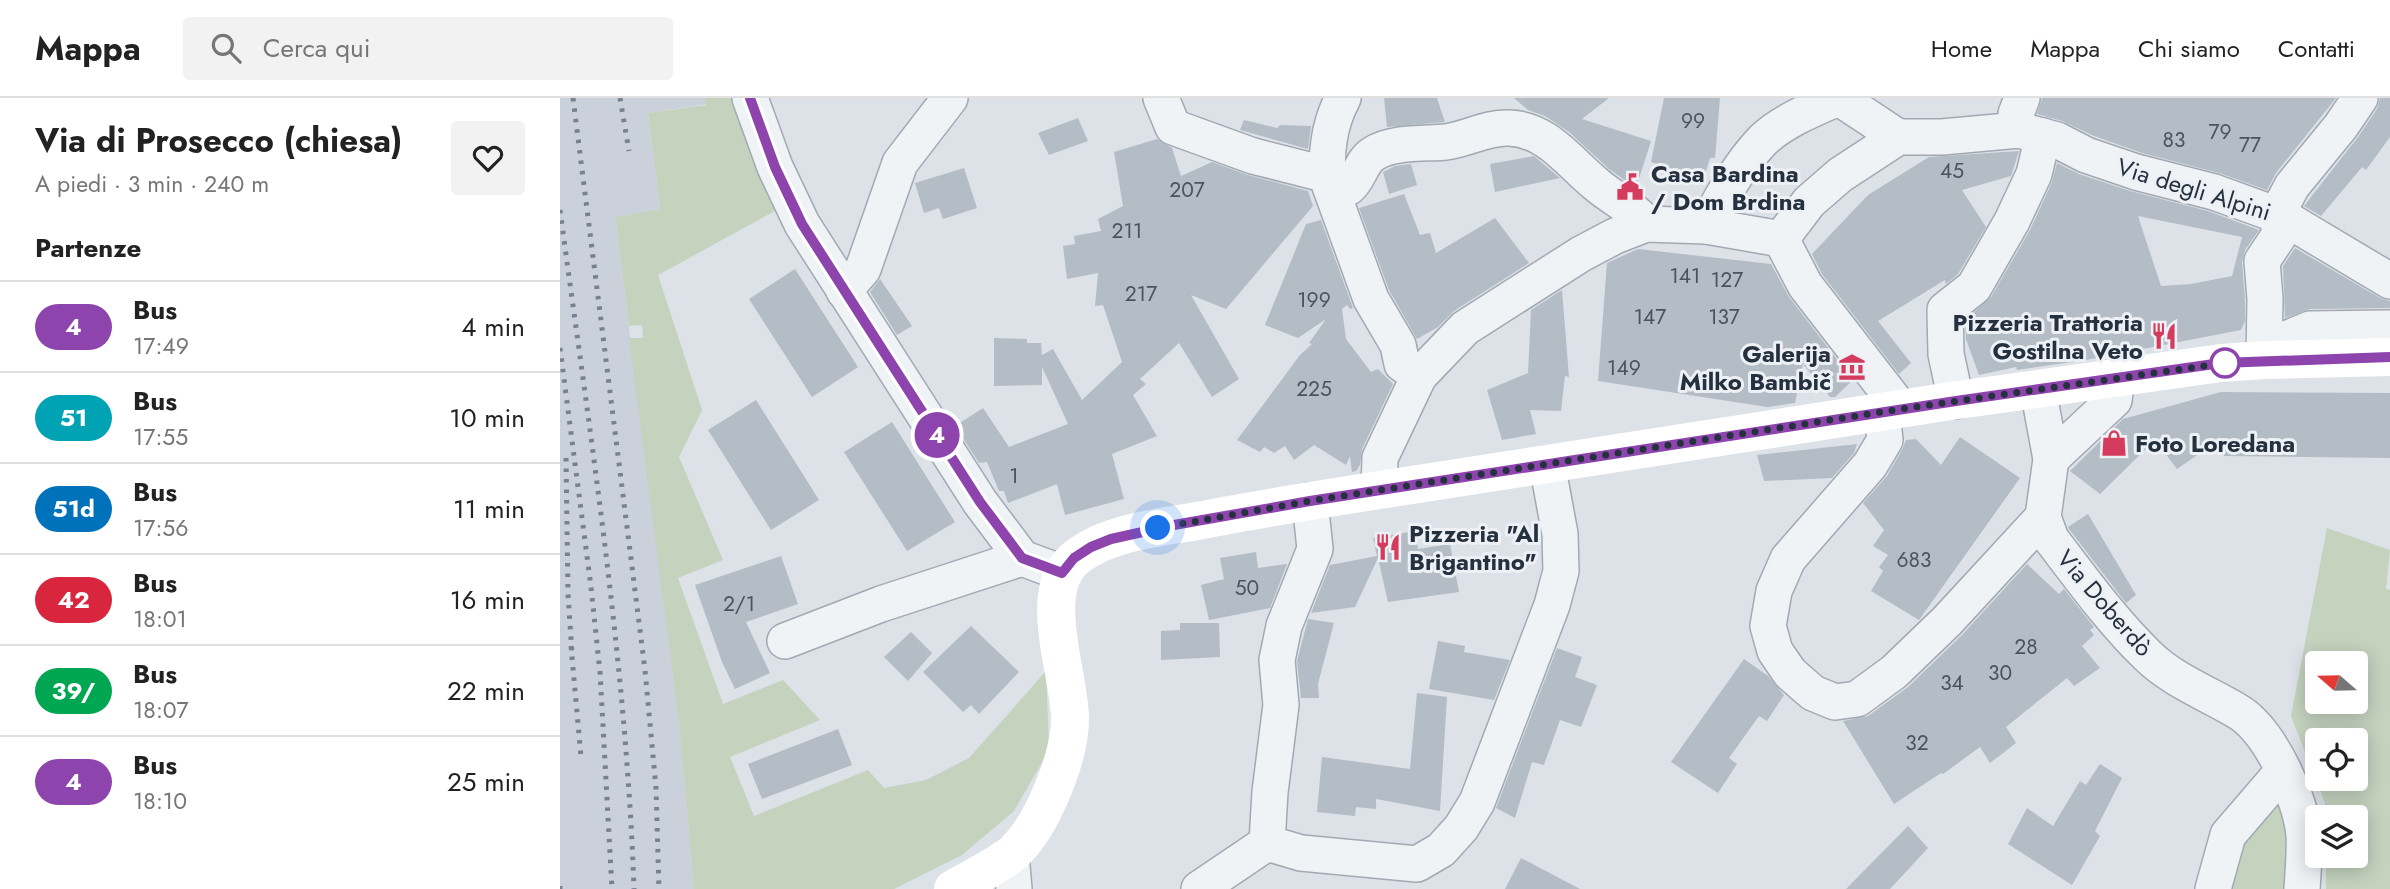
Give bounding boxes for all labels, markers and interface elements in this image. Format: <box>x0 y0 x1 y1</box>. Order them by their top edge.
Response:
search box <box>183 17 673 80</box>
text: Mappa <box>35 25 141 72</box>
icon: search <box>207 29 245 67</box>
text: Cerca qui <box>263 29 370 67</box>
text: Home <box>1931 31 1992 66</box>
text: Mappa <box>2030 31 2100 66</box>
text: Chi siamo <box>2138 31 2240 66</box>
text: Contatti <box>2278 31 2355 66</box>
house number: 99 <box>1681 106 1705 136</box>
text: Via di Prosecco (chiesa) <box>35 117 402 164</box>
house number: 79 <box>2208 117 2232 147</box>
button: heart <box>451 121 525 195</box>
house number: 83 <box>2163 125 2185 155</box>
house number: 77 <box>2239 130 2261 160</box>
street label: Via degli Alpini <box>2113 149 2275 229</box>
place label: Casa Bardina / Dom Brdina <box>1651 156 1805 219</box>
house number: 45 <box>1940 156 1964 186</box>
text: A piedi · 3 min · 240 m <box>35 167 269 201</box>
public building icon: Casa Bardina / Dom Brdina <box>1615 172 1645 202</box>
house number: 207 <box>1169 175 1205 205</box>
house number: 211 <box>1112 216 1142 246</box>
text: Partenze <box>35 229 141 267</box>
house number: 141 <box>1669 261 1701 291</box>
house number: 127 <box>1711 265 1743 295</box>
house number: 217 <box>1125 279 1157 309</box>
house number: 199 <box>1297 285 1331 315</box>
text: Bus <box>133 291 177 329</box>
house number: 147 <box>1634 302 1666 332</box>
house number: 137 <box>1708 302 1740 332</box>
place label: Pizzeria Trattoria Gostilna Veto <box>1952 305 2143 368</box>
text: 4 min <box>461 308 525 346</box>
text: 4 <box>65 309 82 344</box>
restaurant icon: Pizzeria Trattoria Gostilna Veto <box>2149 321 2179 351</box>
text: 17:49 <box>133 329 189 363</box>
place label: Galerija Milko Bambič <box>1680 336 1831 399</box>
unlabelled marker <box>2210 348 2240 378</box>
museum icon: Galerija Milko Bambič <box>1837 352 1867 382</box>
house number: 149 <box>1607 353 1641 383</box>
house number: 225 <box>1296 374 1332 404</box>
text: Bus <box>133 382 177 420</box>
text: 10 min <box>449 399 525 437</box>
text: 51 <box>60 400 87 435</box>
line badge: 4 <box>914 412 960 458</box>
text: 4 <box>929 417 945 452</box>
text: 17:55 <box>133 420 188 454</box>
place label: Foto Loredana <box>2135 426 2295 461</box>
shop icon: Foto Loredana <box>2099 428 2129 458</box>
house number: 1 <box>1009 461 1019 491</box>
text: Bus <box>133 473 177 511</box>
text: 11 min <box>453 490 525 528</box>
text: 51d <box>52 491 95 526</box>
your location <box>1140 510 1175 545</box>
text: 17:56 <box>133 511 189 545</box>
place label: Pizzeria "Al Brigantino" <box>1409 516 1539 579</box>
restaurant icon: Pizzeria "Al Brigantino" <box>1373 532 1403 562</box>
street label: Via Doberdò <box>2049 542 2161 664</box>
house number: 683 <box>1896 545 1932 575</box>
text: Bus <box>133 564 177 602</box>
house number: 50 <box>1235 573 1259 603</box>
text: 16 min <box>450 581 525 619</box>
text: 42 <box>57 582 90 617</box>
house number: 2/1 <box>723 589 755 619</box>
text: 18:01 <box>133 602 187 636</box>
house number: 28 <box>2014 632 2038 662</box>
north arrow <box>2305 651 2368 714</box>
map controls <box>2305 651 2368 868</box>
text: Bus <box>133 655 177 693</box>
house number: 30 <box>1988 658 2012 688</box>
house number: 34 <box>1940 668 1964 698</box>
text: 22 min <box>447 672 525 710</box>
text: 39/ <box>52 673 95 708</box>
text: 18:07 <box>133 693 189 727</box>
house number: 32 <box>1905 728 1929 758</box>
button: locate <box>2305 728 2368 791</box>
text: Bus <box>133 746 177 784</box>
text: 25 min <box>447 763 525 801</box>
text: 4 <box>65 764 82 799</box>
text: 18:10 <box>133 784 187 818</box>
button: layers <box>2305 805 2368 868</box>

